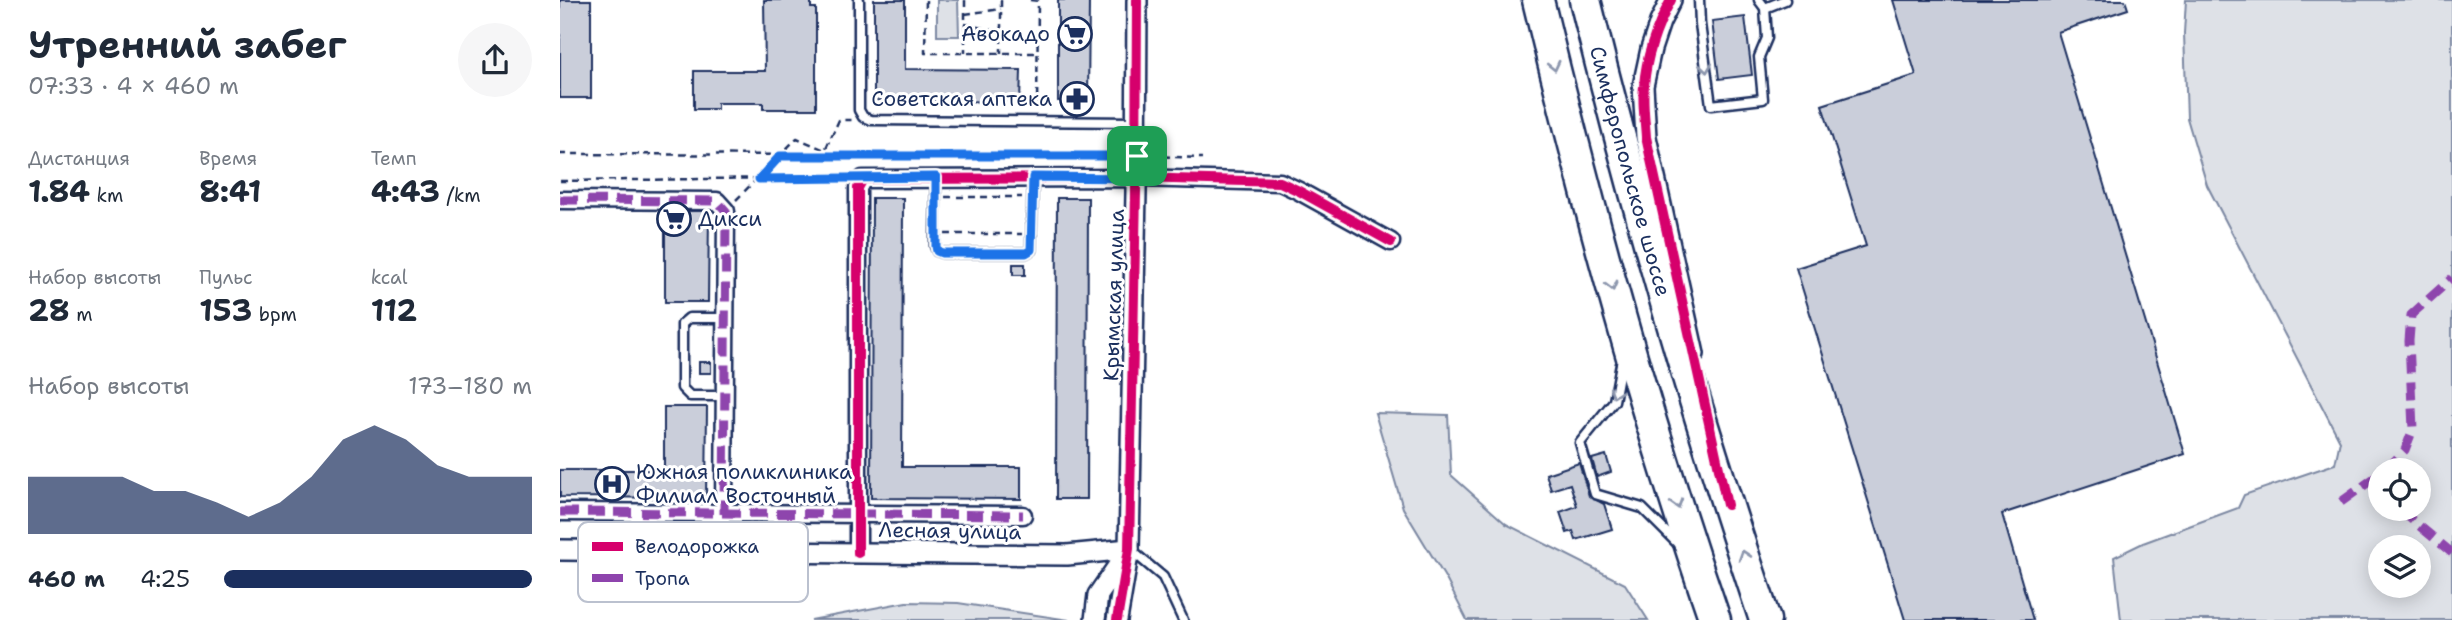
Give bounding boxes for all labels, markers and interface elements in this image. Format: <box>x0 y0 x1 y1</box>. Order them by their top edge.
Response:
supermarket icon: Авокадо <box>1056 15 1094 53</box>
text: Утренний забег <box>28 19 346 70</box>
place label: Авокадо <box>961 20 1050 48</box>
button: share <box>458 23 532 97</box>
street label: Симферопольское шоссе <box>1583 43 1677 300</box>
one-way arrow <box>1545 60 1560 72</box>
one-way arrow <box>1699 62 1714 74</box>
text: 07:33 · 4 × 460 m <box>28 71 239 101</box>
pharmacy icon: Советская аптека <box>1058 80 1096 118</box>
place label: Советская аптека <box>871 85 1052 113</box>
pin <box>1107 126 1167 186</box>
icon: arrive <box>1118 137 1156 175</box>
text: Дистанция <box>28 146 130 171</box>
text: Время <box>199 146 257 171</box>
text: Темп <box>371 146 417 171</box>
text: 1.84 <box>28 171 90 212</box>
text: 8:41 <box>199 171 262 212</box>
text: 4:43 <box>371 171 440 212</box>
text: km <box>90 183 123 208</box>
text: /km <box>440 183 481 208</box>
supermarket icon: Дикси <box>655 200 693 238</box>
place label: Дикси <box>698 205 762 233</box>
street label: Крымская улица <box>1097 208 1131 382</box>
text: Набор высоты <box>28 265 161 290</box>
text: Пульс <box>199 265 253 290</box>
text: kcal <box>371 265 408 290</box>
one-way arrow <box>1603 280 1618 292</box>
text: 28 <box>28 290 70 331</box>
text: 153 <box>199 290 252 331</box>
text: 112 <box>371 290 417 331</box>
text: m <box>70 302 93 327</box>
text: bpm <box>252 302 297 327</box>
text: Набор высоты <box>28 371 189 401</box>
text: 173–180 m <box>408 371 532 401</box>
one-way arrow <box>1609 387 1623 399</box>
place label: Южная поликлиника Филиал Восточный <box>636 458 852 510</box>
map controls <box>2368 458 2431 598</box>
button: locate <box>2368 458 2431 521</box>
hospital icon: Южная поликлиника Филиал Восточный <box>593 465 631 503</box>
one-way arrow <box>1669 498 1684 510</box>
street label: Лесная улица <box>878 516 1022 546</box>
legend <box>578 522 808 602</box>
text: Велодорожка <box>635 534 759 559</box>
button: layers <box>2368 535 2431 598</box>
one-way arrow <box>1738 550 1752 562</box>
text: 460 m <box>28 564 105 594</box>
text: 4:25 <box>140 564 190 594</box>
text: Тропа <box>635 566 690 591</box>

